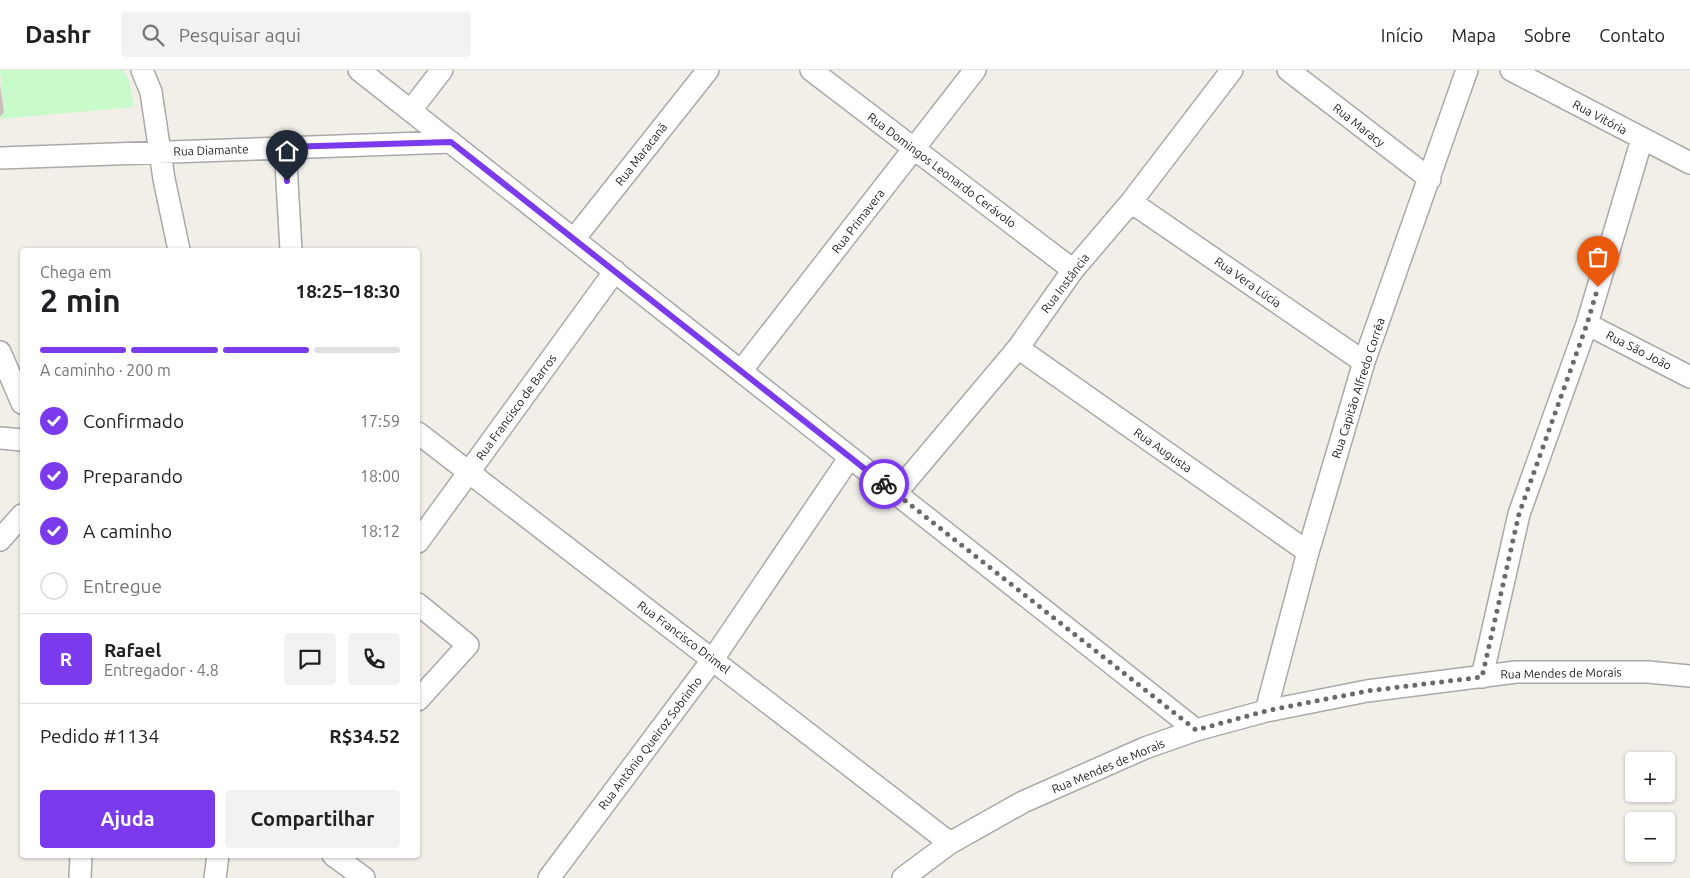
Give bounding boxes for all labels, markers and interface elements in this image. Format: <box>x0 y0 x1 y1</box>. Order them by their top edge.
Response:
search box <box>121 12 471 57</box>
text: Dashr <box>25 21 91 48</box>
icon: search <box>139 21 167 49</box>
text: Pesquisar aqui <box>179 24 301 46</box>
text: Início <box>1381 25 1423 45</box>
text: Mapa <box>1451 25 1496 45</box>
text: Sobre <box>1524 25 1571 45</box>
text: Contato <box>1599 25 1665 45</box>
street label: Rua Vitória <box>1571 97 1629 137</box>
street label: Rua Maracy <box>1331 101 1388 149</box>
street label: Rua Domingos Leonardo Cerávolo <box>865 110 1019 230</box>
street label: Rua Maracanã <box>613 120 669 188</box>
pin <box>266 130 308 181</box>
icon: home <box>273 137 301 165</box>
street label: Rua Diamante <box>173 142 249 158</box>
street label: Rua Primavera <box>829 186 887 256</box>
pin <box>1577 236 1619 287</box>
icon: bag <box>1584 243 1612 271</box>
street label: Rua Instância <box>1039 251 1091 315</box>
street label: Rua Vera Lúcia <box>1212 254 1284 310</box>
text: Chega em <box>40 263 112 281</box>
text: 18:25–18:30 <box>295 280 400 302</box>
text: 2 min <box>40 282 121 318</box>
street label: Rua Capitão Alfredo Corrêa <box>1329 316 1387 460</box>
street label: Rua São João <box>1604 328 1674 372</box>
street label: Rua Francisco de Barros <box>473 352 559 462</box>
text: A caminho · 200 m <box>40 361 171 379</box>
icon: check <box>40 407 68 435</box>
text: Confirmado <box>83 410 184 432</box>
text: 17:59 <box>360 412 400 430</box>
street label: Rua Augusta <box>1132 425 1194 475</box>
courier <box>859 459 909 509</box>
icon: check <box>40 462 68 490</box>
text: Preparando <box>83 465 183 487</box>
text: 18:00 <box>360 467 400 485</box>
icon: bike <box>870 470 898 498</box>
icon: check <box>40 517 68 545</box>
text: A caminho <box>83 520 172 542</box>
text: 18:12 <box>360 522 400 540</box>
text: Entregue <box>83 575 162 597</box>
street label: Rua Francisco Drimel <box>635 598 733 676</box>
button: chat <box>284 633 336 685</box>
button: phone <box>348 633 400 685</box>
text: Rafael <box>104 639 161 661</box>
text: R <box>60 648 72 670</box>
text: Entregador · 4.8 <box>104 661 219 679</box>
street label: Rua Mendes de Morais <box>1500 665 1622 681</box>
street label: Rua Antônio Queiroz Sobrinho <box>596 674 704 812</box>
text: Pedido #1134 <box>40 725 159 747</box>
text: R$34.52 <box>329 725 400 747</box>
street label: Rua Mendes de Morais <box>1050 736 1166 796</box>
map controls <box>1625 752 1675 862</box>
button: + <box>1625 752 1675 802</box>
button: Ajuda <box>40 790 215 848</box>
button: Compartilhar <box>225 790 400 848</box>
button: − <box>1625 812 1675 862</box>

